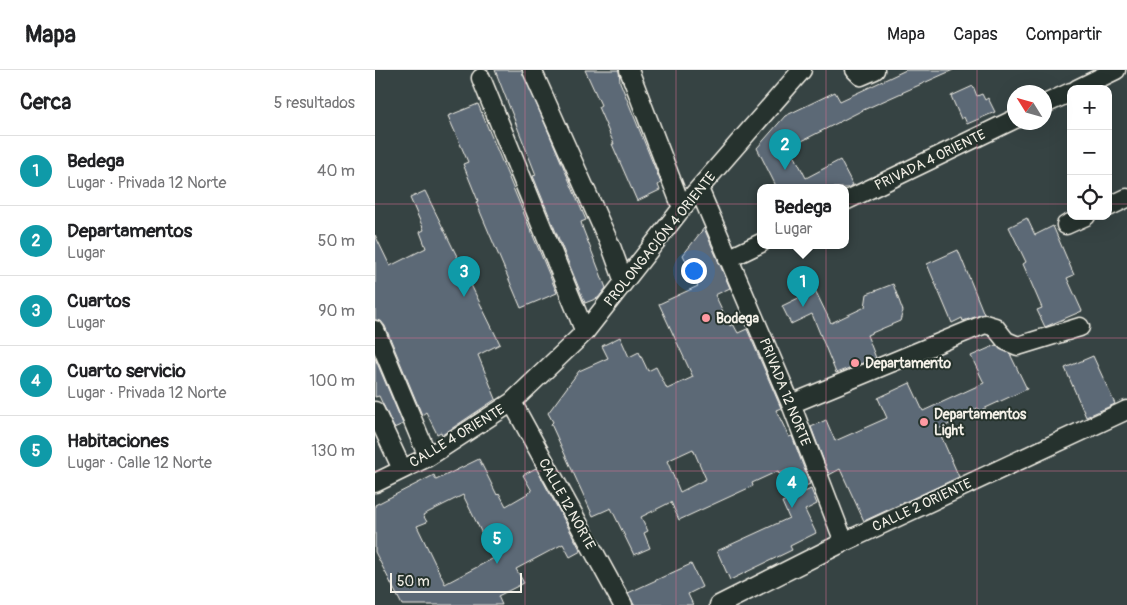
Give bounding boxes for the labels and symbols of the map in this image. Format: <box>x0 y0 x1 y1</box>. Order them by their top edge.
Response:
north arrow <box>1007 85 1052 130</box>
street label: PRIVADA 4 ORIENTE <box>872 126 988 194</box>
pin: 2 <box>769 129 801 170</box>
street label: PROLONGACIÓN 4 ORIENTE <box>600 168 719 310</box>
pin: 3 <box>448 256 480 297</box>
your location <box>681 258 707 284</box>
pin: 1 <box>787 266 819 307</box>
place label: Bodega <box>716 310 759 327</box>
marker: Bodega <box>700 312 712 324</box>
street label: PRIVADA 12 NORTE <box>756 336 814 448</box>
place label: Departamento <box>865 355 951 372</box>
marker: Departamento <box>849 357 861 369</box>
street label: CALLE 4 ORIENTE <box>406 401 508 471</box>
place label: Departamentos Light <box>934 406 1027 439</box>
marker: Departamentos Light <box>918 416 930 428</box>
street label: CALLE 12 NORTE <box>535 455 599 553</box>
pin: 4 <box>776 467 808 508</box>
street label: CALLE 2 ORIENTE <box>870 475 974 535</box>
pin: 5 <box>481 523 513 564</box>
scale bar <box>390 570 523 593</box>

